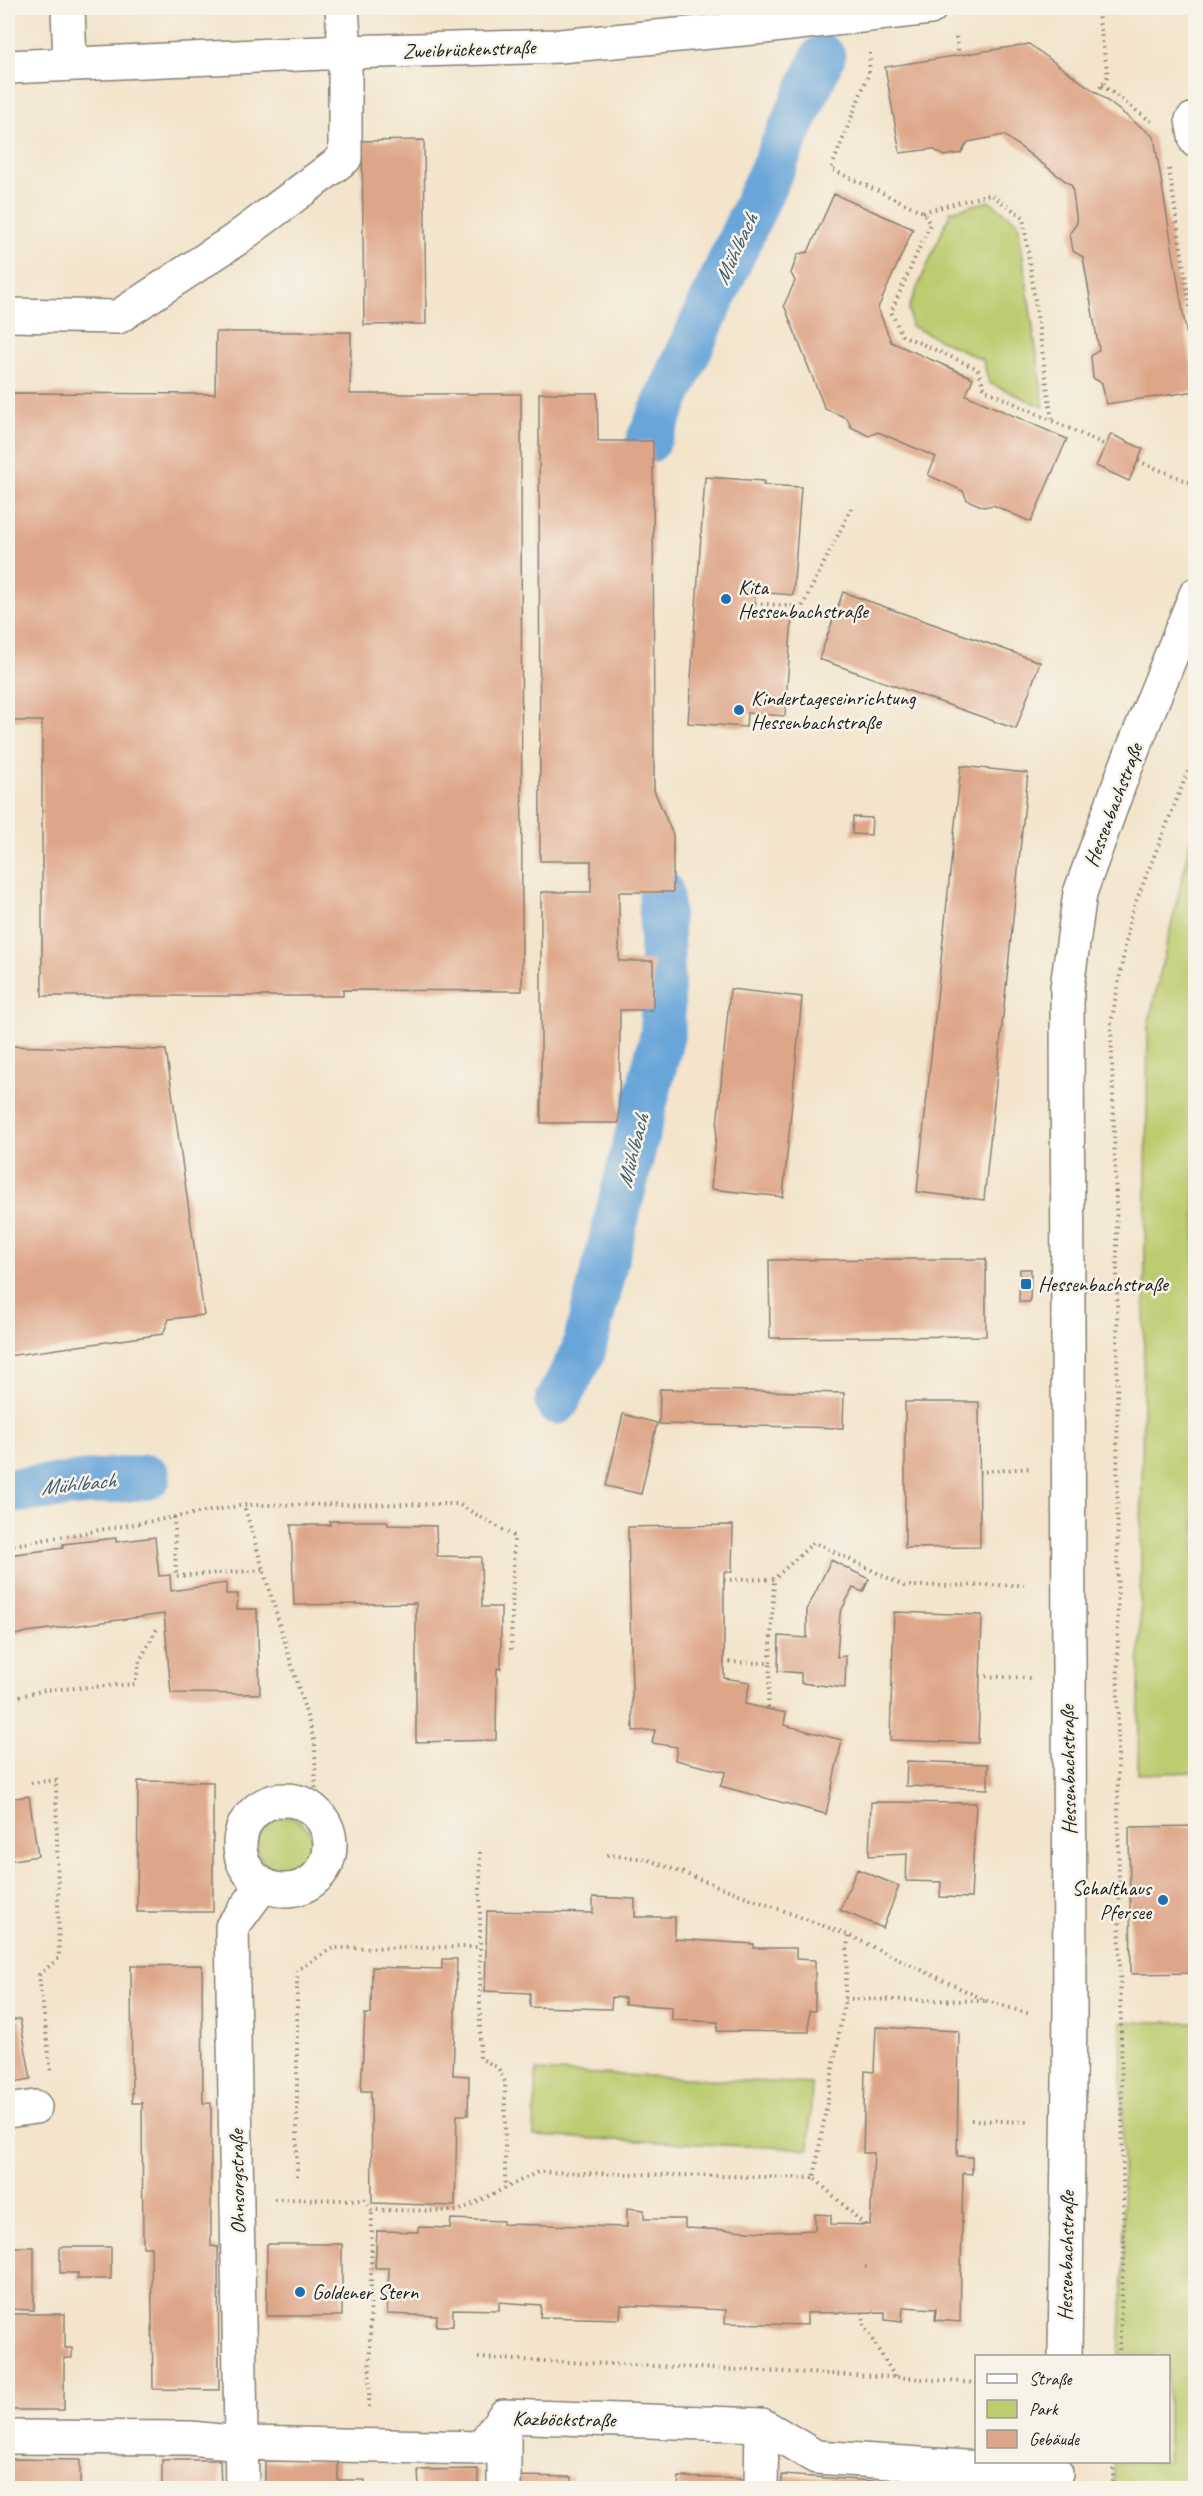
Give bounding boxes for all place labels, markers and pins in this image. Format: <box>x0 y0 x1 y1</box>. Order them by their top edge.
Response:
place label: Kita Hessenbachstraße <box>738 574 870 624</box>
marker: Kita Hessenbachstraße <box>719 592 733 606</box>
place label: Kindertageseinrichtung Hessenbachstraße <box>751 685 917 735</box>
marker: Kindertageseinrichtung Hessenbachstraße <box>732 703 746 717</box>
place label: Hessenbachstraße <box>1038 1271 1170 1297</box>
marker: Hessenbachstraße <box>1019 1277 1033 1291</box>
place label: Schalthaus Pfersee <box>1072 1875 1153 1925</box>
marker: Schalthaus Pfersee <box>1156 1893 1170 1907</box>
place label: Goldener Stern <box>312 2279 419 2305</box>
marker: Goldener Stern <box>293 2285 307 2299</box>

